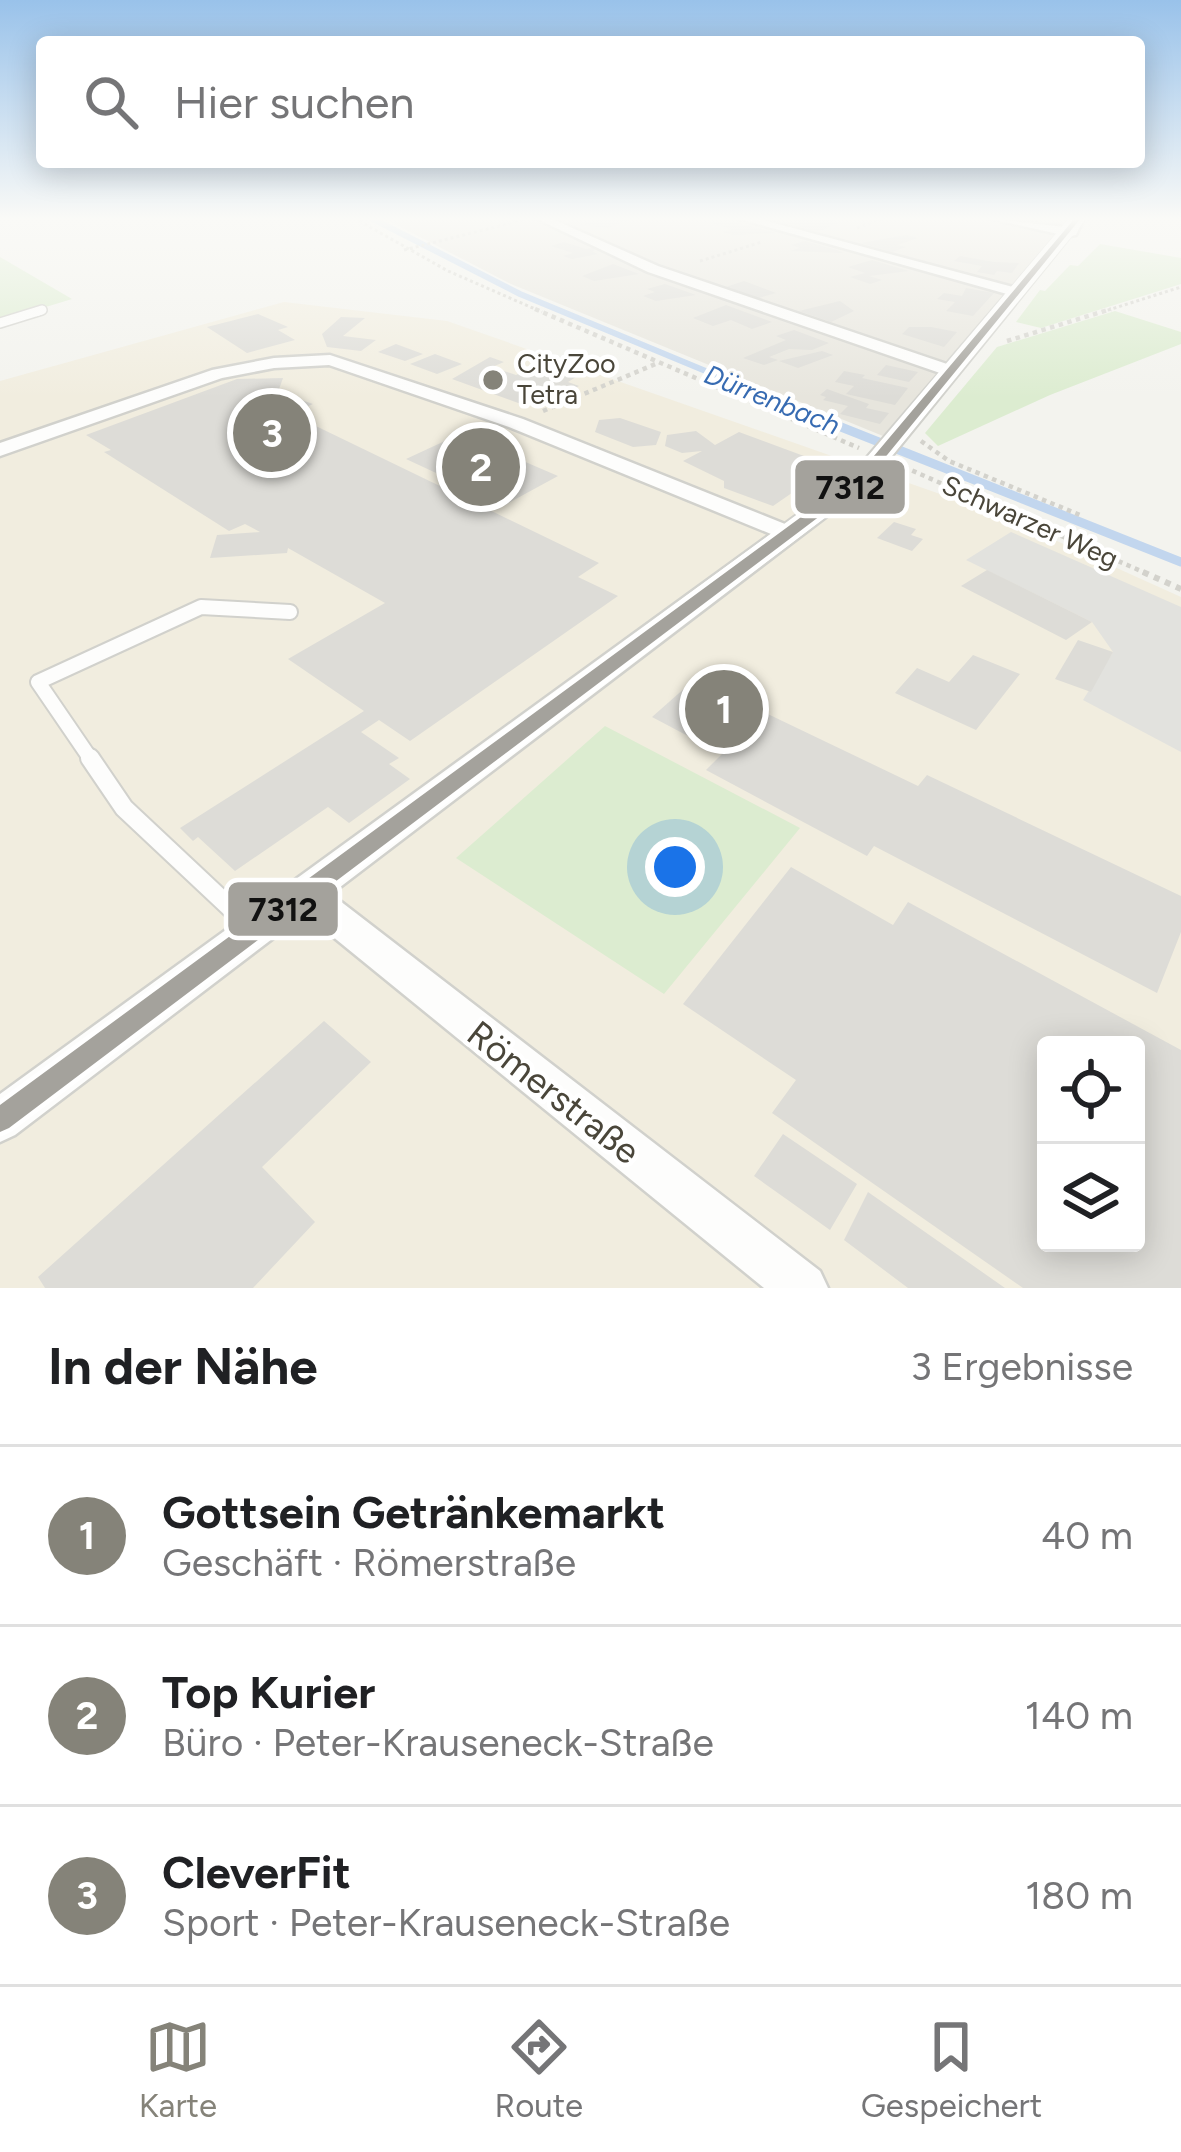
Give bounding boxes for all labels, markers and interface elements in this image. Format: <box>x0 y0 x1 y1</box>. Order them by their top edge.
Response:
search box <box>36 36 1145 168</box>
icon: search <box>78 69 144 135</box>
text: Hier suchen <box>174 75 414 129</box>
place label: CityZoo Tetra <box>517 347 616 411</box>
water label: Dürrenbach <box>700 357 845 442</box>
marker: CityZoo Tetra <box>480 367 506 393</box>
pin: 3 <box>233 388 311 478</box>
pin: 2 <box>442 422 520 512</box>
line badge: 7312 <box>793 458 907 516</box>
text: 7312 <box>815 468 885 507</box>
street label: Schwarzer Weg <box>937 468 1123 575</box>
pin: 1 <box>685 664 763 754</box>
your location <box>645 837 705 897</box>
line badge: 7312 <box>226 880 340 938</box>
text: 7312 <box>248 890 318 929</box>
street label: Römerstraße <box>459 1012 648 1173</box>
map controls <box>1037 1036 1145 1252</box>
button: locate <box>1037 1036 1145 1144</box>
button: layers <box>1037 1144 1145 1252</box>
text: In der Nähe <box>48 1336 318 1397</box>
text: 3 Ergebnisse <box>910 1343 1133 1390</box>
text: Gottsein Getränkemarkt <box>162 1485 665 1539</box>
text: 1 <box>79 1512 95 1559</box>
text: 40 m <box>1041 1512 1133 1559</box>
text: Geschäft · Römerstraße <box>162 1539 576 1586</box>
text: Top Kurier <box>162 1665 375 1719</box>
text: 2 <box>76 1692 98 1739</box>
text: 140 m <box>1025 1692 1133 1739</box>
text: Büro · Peter-Krauseneck-Straße <box>162 1719 714 1766</box>
text: CleverFit <box>162 1845 351 1899</box>
text: 3 <box>76 1872 98 1919</box>
text: 180 m <box>1025 1872 1133 1919</box>
text: Sport · Peter-Krauseneck-Straße <box>162 1899 730 1946</box>
tab: Karte <box>139 2014 217 2125</box>
tab: Route <box>495 2014 583 2125</box>
tab: Gespeichert <box>861 2014 1042 2125</box>

